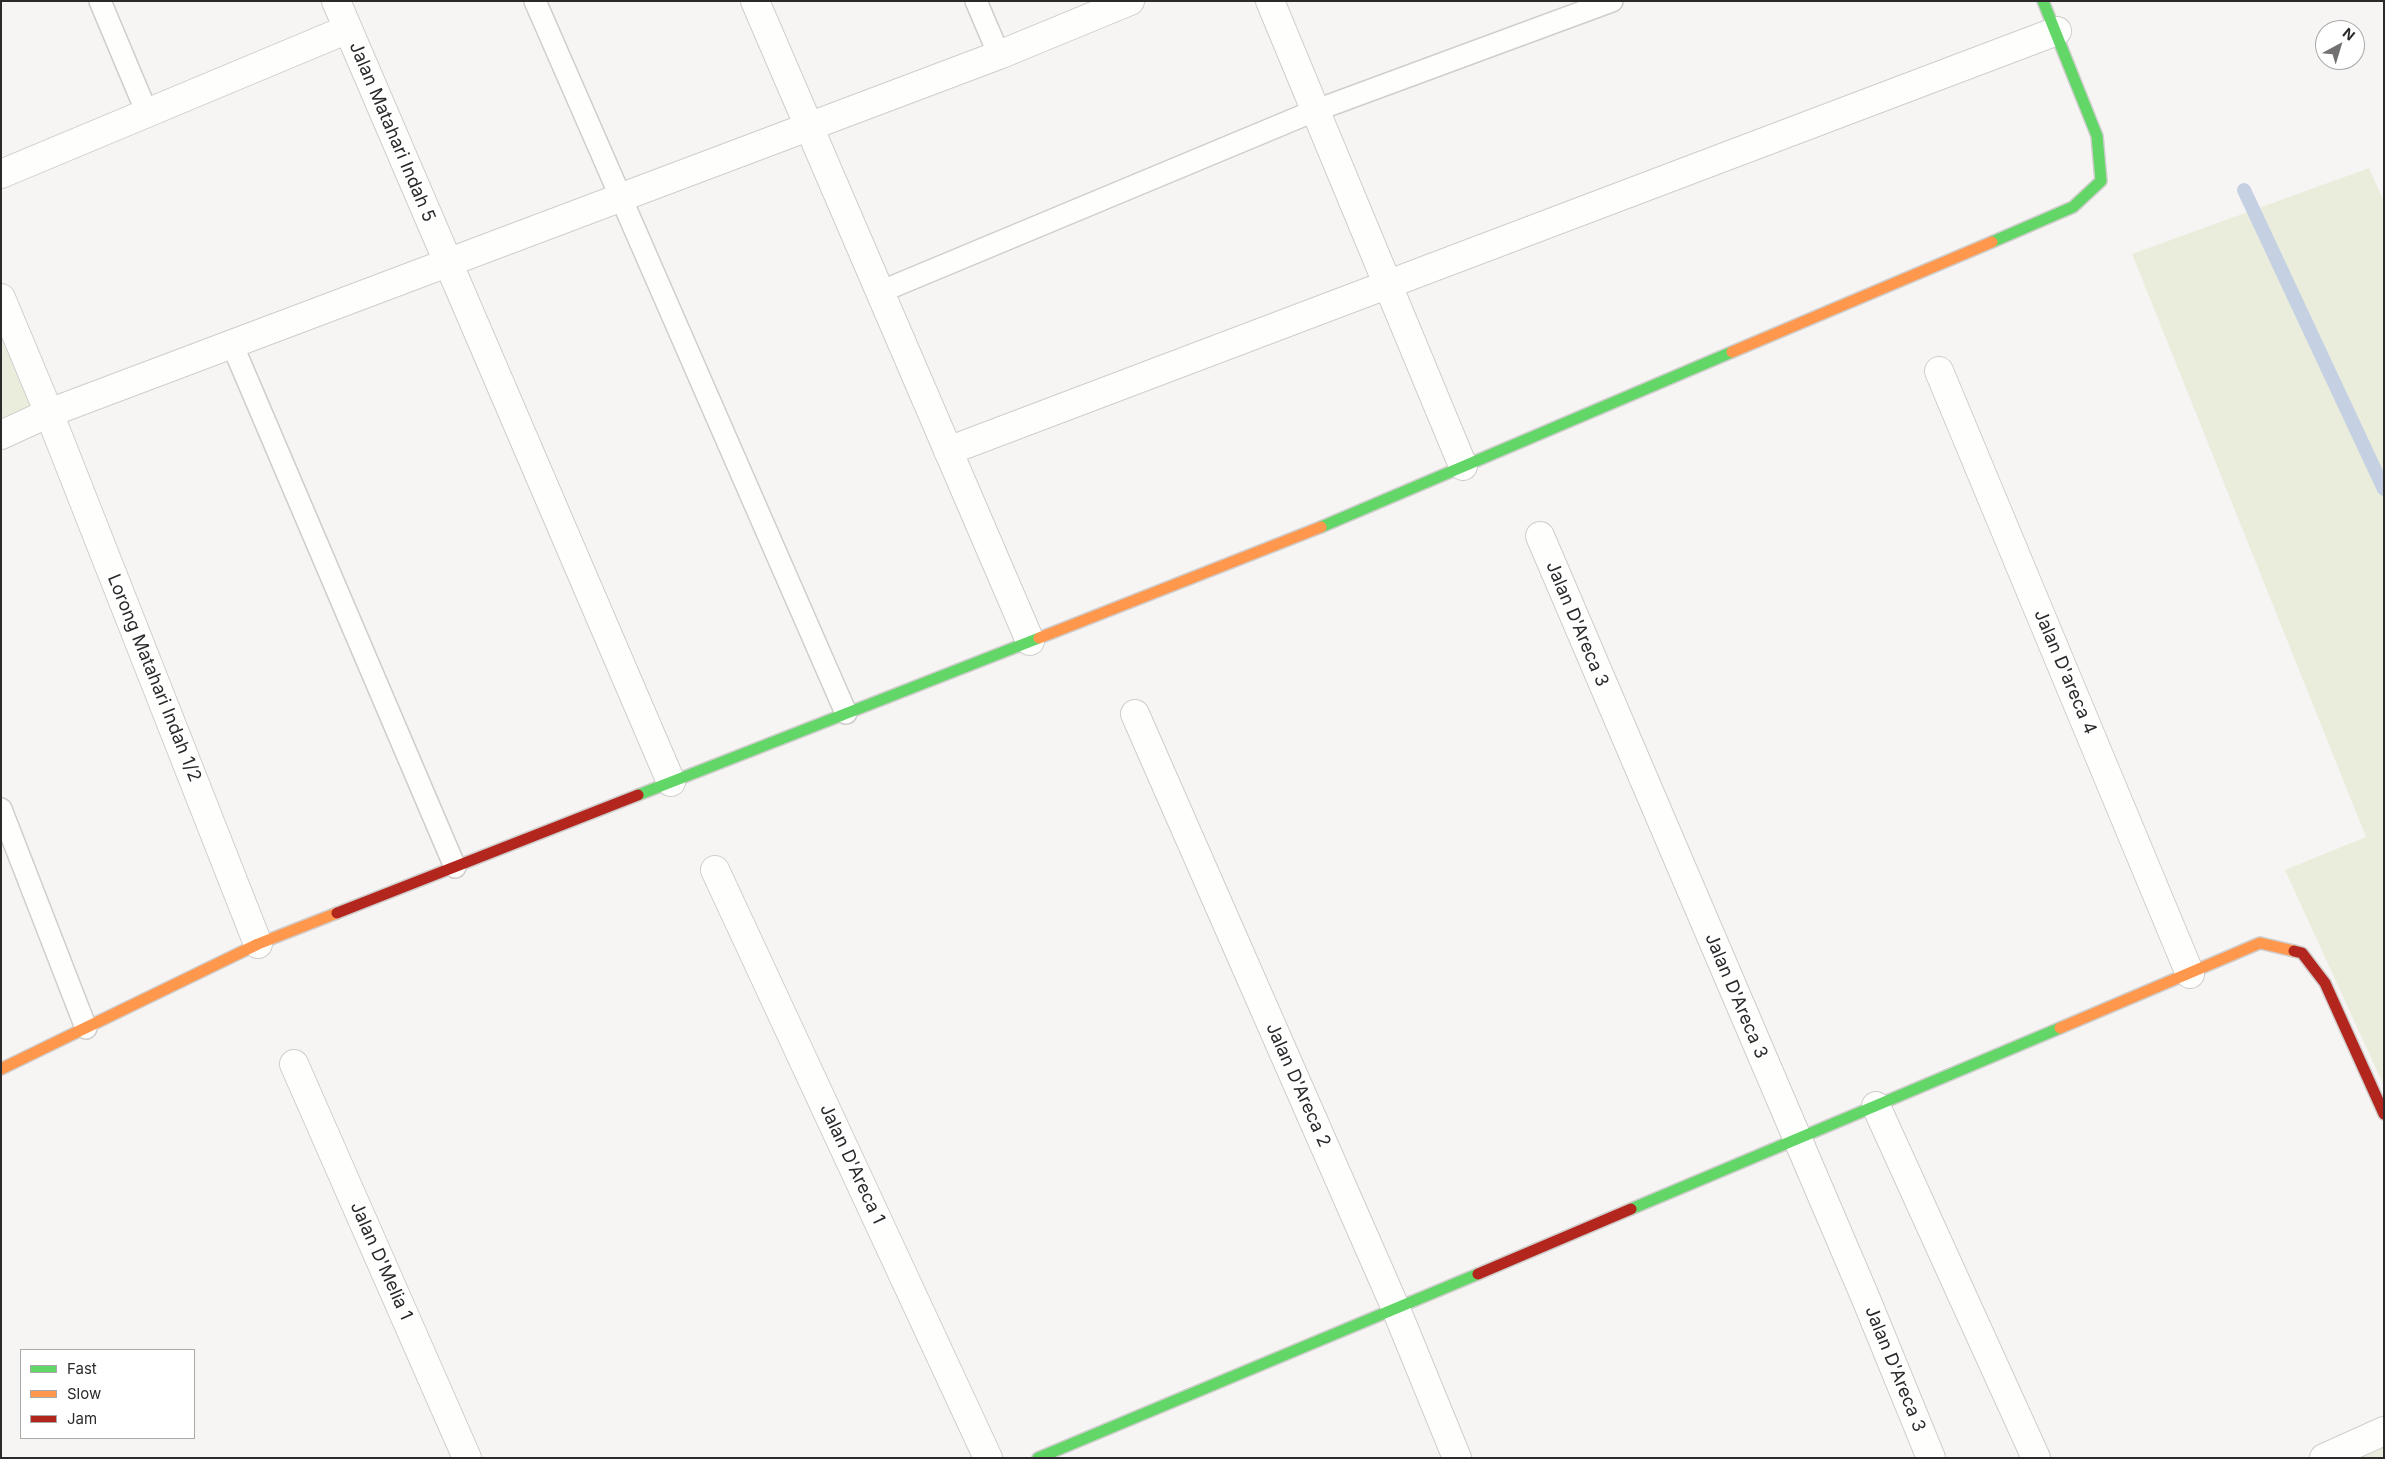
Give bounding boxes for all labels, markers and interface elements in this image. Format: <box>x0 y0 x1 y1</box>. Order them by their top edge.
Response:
north arrow <box>2315 20 2365 70</box>
text: N <box>2340 24 2359 44</box>
street label: Jalan Matahari Indah 5 <box>344 39 440 225</box>
street label: Jalan D'Areca 3 <box>1541 558 1613 690</box>
street label: Lorong Matahari Indah 1/2 <box>102 571 206 785</box>
street label: Jalan D'areca 4 <box>2029 606 2101 738</box>
street label: Jalan D'Areca 3 <box>1700 930 1772 1062</box>
street label: Jalan D'Areca 2 <box>1261 1020 1335 1150</box>
street label: Jalan D'Areca 1 <box>815 1101 889 1227</box>
street label: Jalan D'Melia 1 <box>345 1199 417 1323</box>
street label: Jalan D'Areca 3 <box>1860 1303 1930 1435</box>
legend <box>20 1349 195 1439</box>
text: Fast <box>67 1359 97 1378</box>
text: Slow <box>67 1384 101 1403</box>
text: Jam <box>67 1409 97 1428</box>

